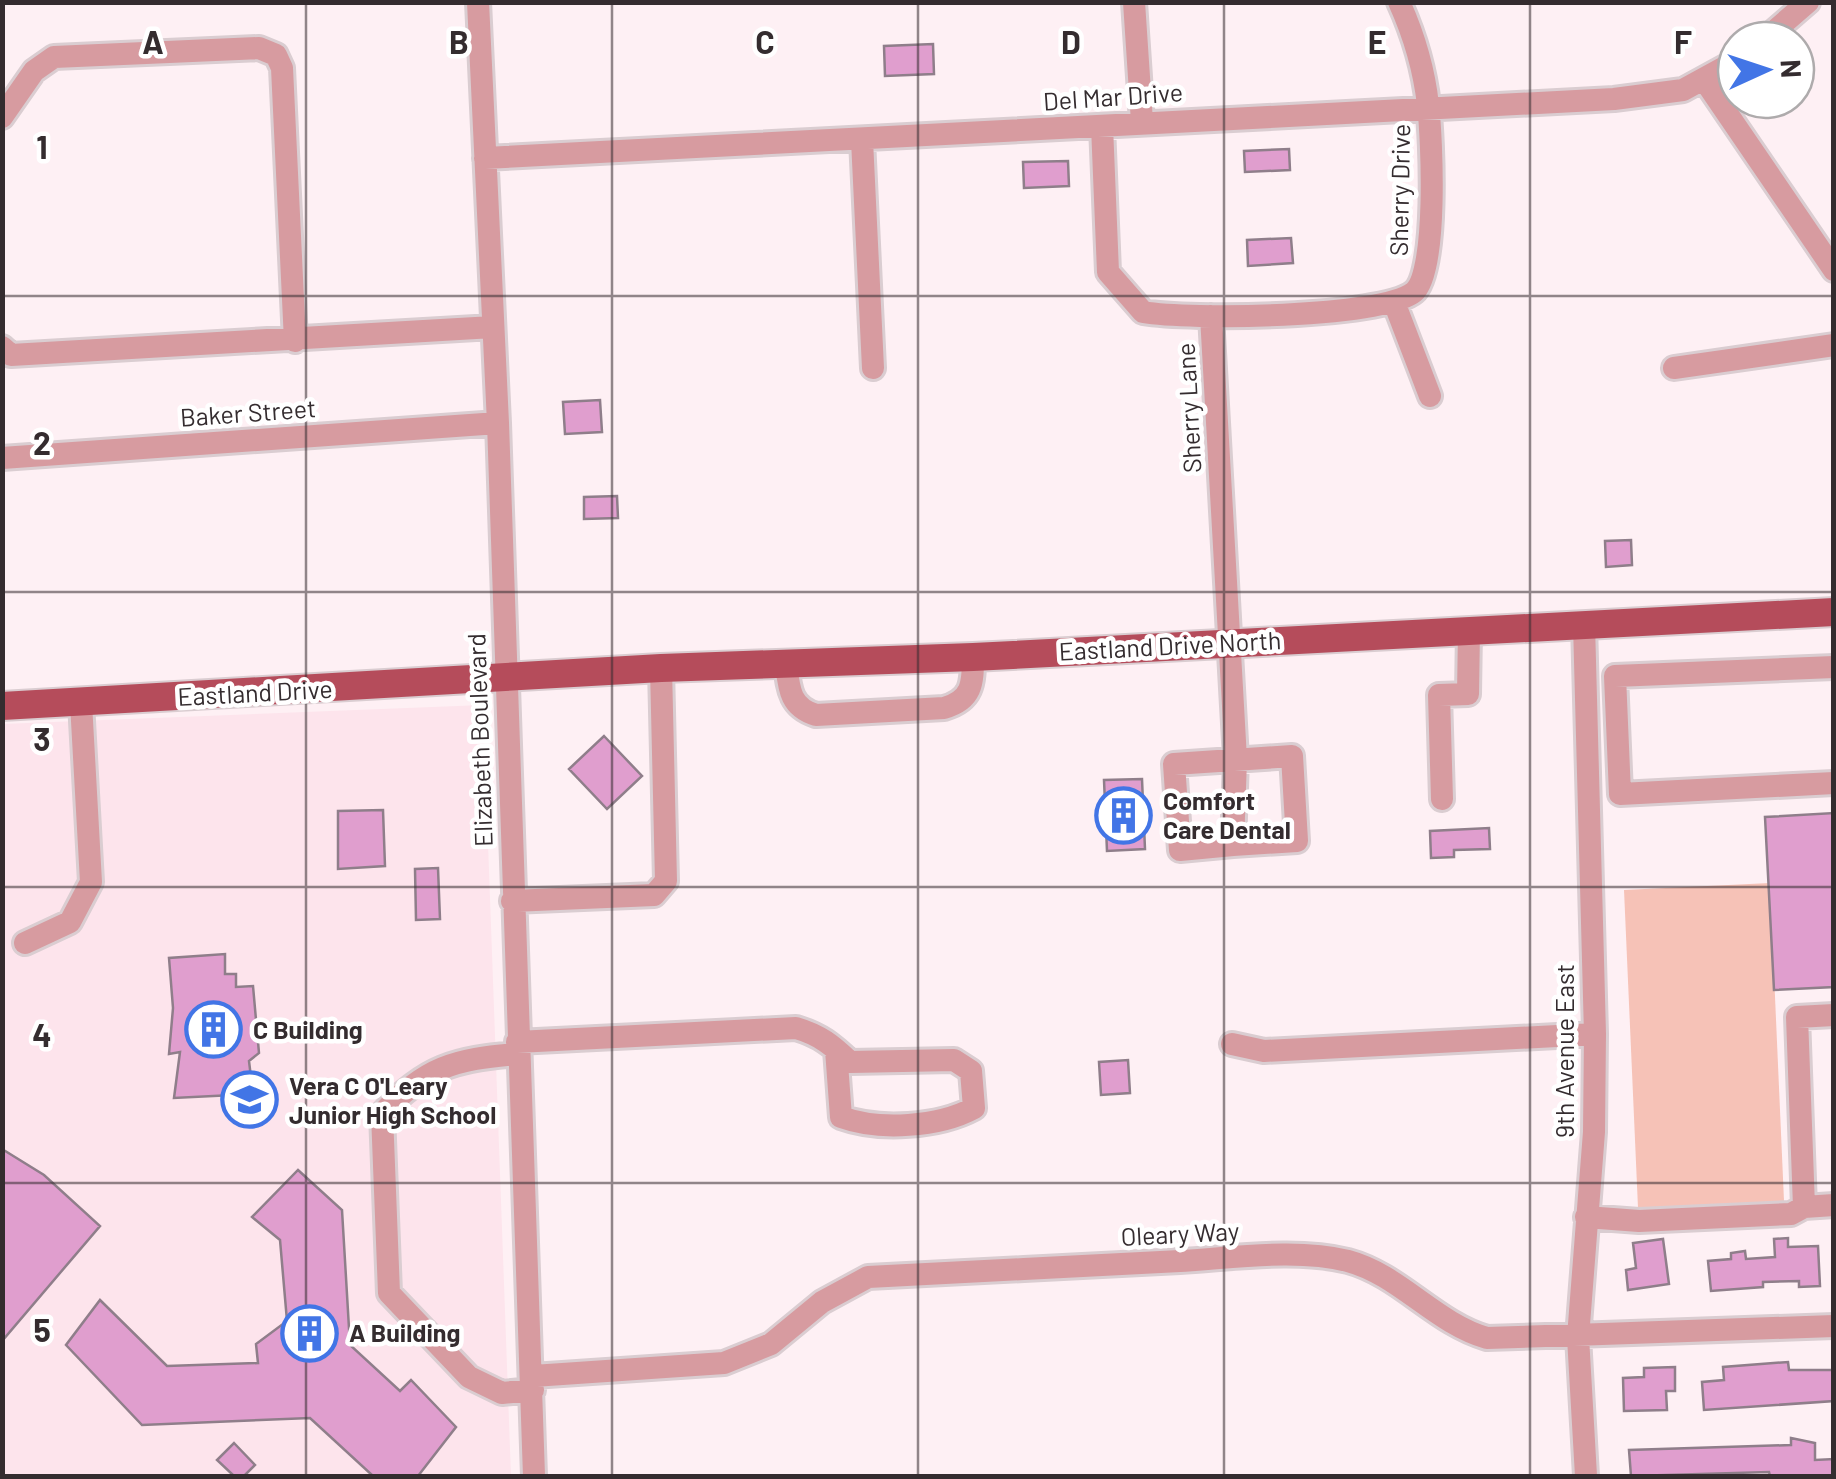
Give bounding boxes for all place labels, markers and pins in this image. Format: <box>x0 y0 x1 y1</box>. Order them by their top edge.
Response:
building icon: Comfort Care Dental <box>1094 785 1154 845</box>
place label: Comfort Care Dental <box>1163 785 1291 844</box>
building icon: C Building <box>184 1000 244 1060</box>
place label: C Building <box>253 1014 363 1044</box>
school or university icon: Vera C O'Leary Junior High School <box>220 1070 280 1130</box>
place label: Vera C O'Leary Junior High School <box>289 1070 496 1129</box>
building icon: A Building <box>280 1303 340 1363</box>
place label: A Building <box>349 1317 460 1347</box>

